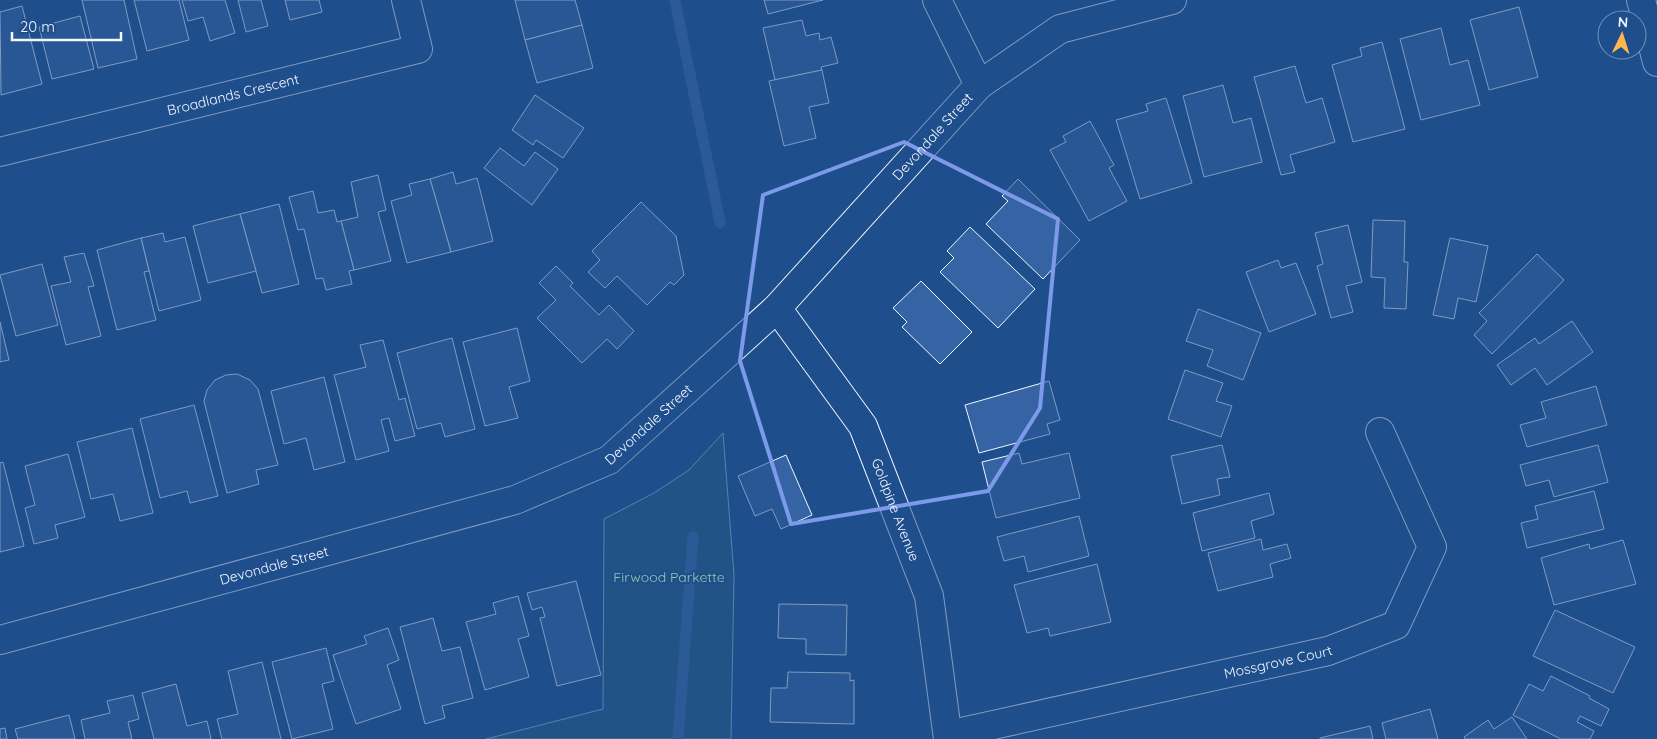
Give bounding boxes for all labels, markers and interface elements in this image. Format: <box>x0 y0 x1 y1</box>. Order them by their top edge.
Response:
scale bar <box>12 10 121 42</box>
north arrow <box>1597 10 1647 60</box>
text: N <box>1617 13 1629 31</box>
text: 20 m <box>20 17 55 36</box>
street label: Broadlands Crescent <box>165 70 301 119</box>
street label: Devondale Street <box>888 89 977 184</box>
street label: Devondale Street <box>601 380 696 469</box>
street label: Goldpine Avenue <box>867 456 924 564</box>
street label: Devondale Street <box>218 542 331 589</box>
park label: Firwood Parkette <box>613 568 725 586</box>
street label: Mossgrove Court <box>1222 641 1335 683</box>

